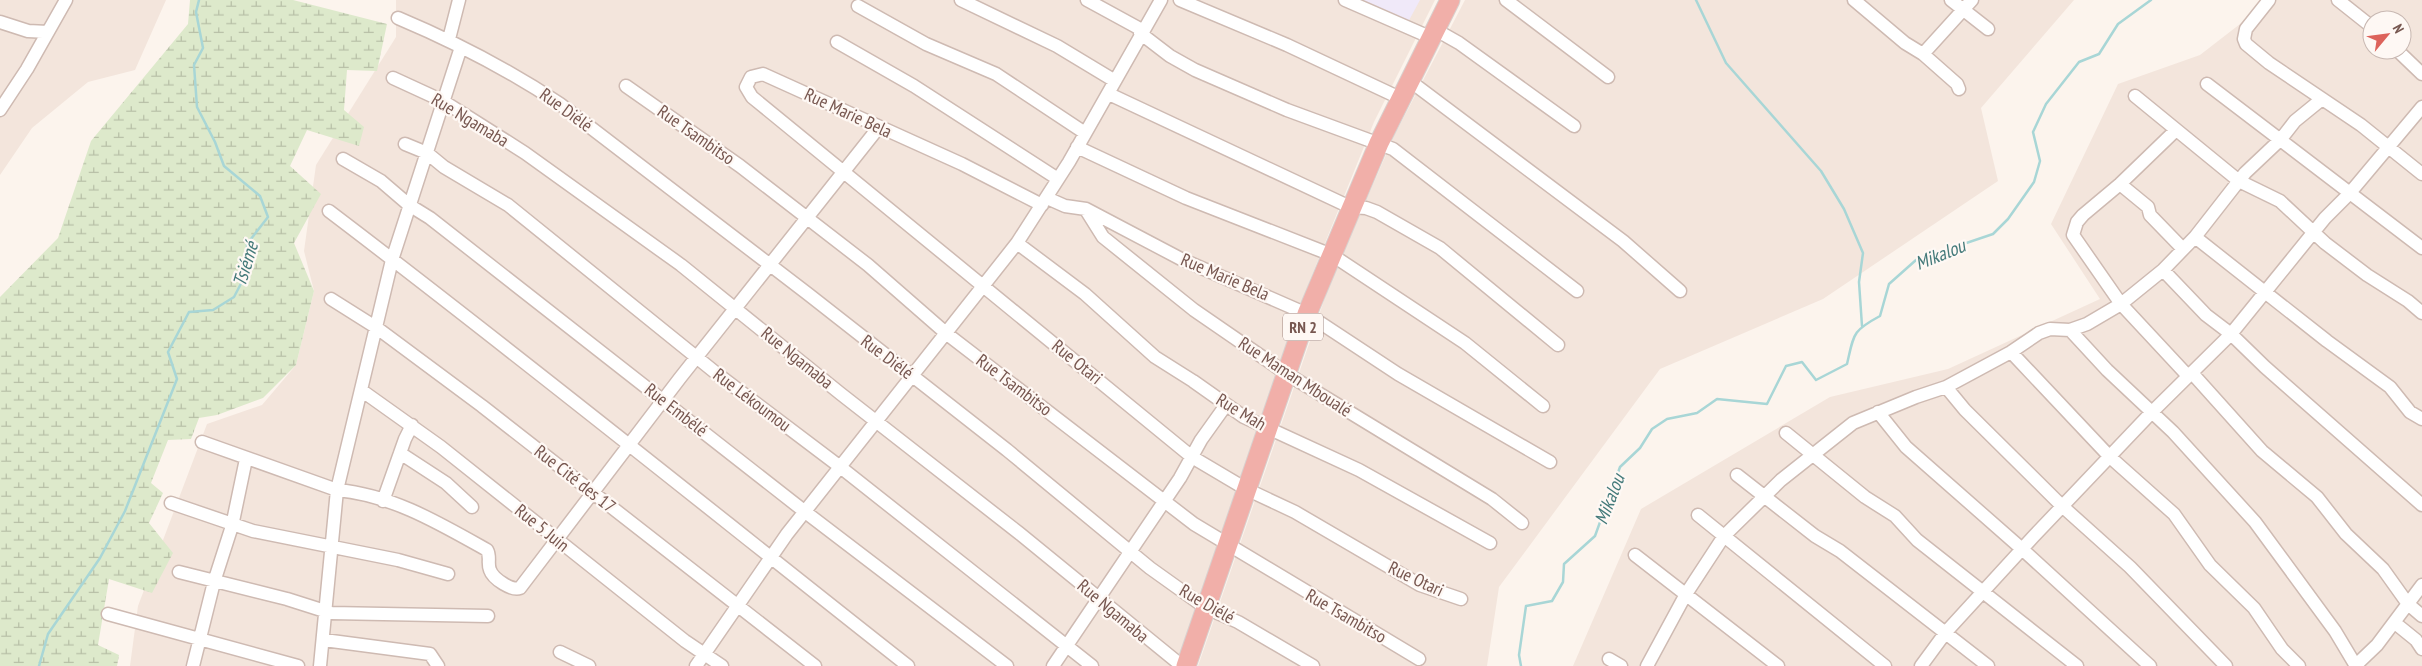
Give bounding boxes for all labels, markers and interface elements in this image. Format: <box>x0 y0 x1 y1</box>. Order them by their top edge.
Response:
north arrow <box>2362 10 2412 60</box>
text: N <box>2389 21 2408 36</box>
street label: Rue Marie Bela <box>801 82 896 143</box>
street label: Rue Diélé <box>535 83 597 137</box>
street label: Rue Ngamaba <box>427 87 513 152</box>
street label: Rue Tsambitso <box>653 100 740 170</box>
water label: Mikalou <box>1911 232 1970 275</box>
water label: Tsiémé <box>227 237 264 289</box>
street label: Rue Marie Bela <box>1178 248 1273 305</box>
road number: RN 2 <box>1283 314 1323 341</box>
street label: Rue Ngamaba <box>757 322 838 394</box>
street label: Rue Diélé <box>856 329 918 384</box>
street label: Rue Maman Mboualé <box>1234 331 1356 422</box>
street label: Rue Otari <box>1047 334 1107 389</box>
street label: Rue Tsambitso <box>972 349 1057 421</box>
street label: Rue Lékoumou <box>709 363 796 436</box>
street label: Rue Embélé <box>640 378 713 441</box>
street label: Rue Mah <box>1212 388 1270 435</box>
street label: Rue Cité des 17 <box>530 440 621 518</box>
water label: Mikalou <box>1588 469 1630 528</box>
street label: Rue 5 Juin <box>510 499 574 557</box>
street label: Rue Otari <box>1385 556 1448 601</box>
street label: Rue Ngamaba <box>1073 574 1154 647</box>
street label: Rue Diélé <box>1175 579 1239 629</box>
street label: Rue Tsambitso <box>1302 583 1391 648</box>

